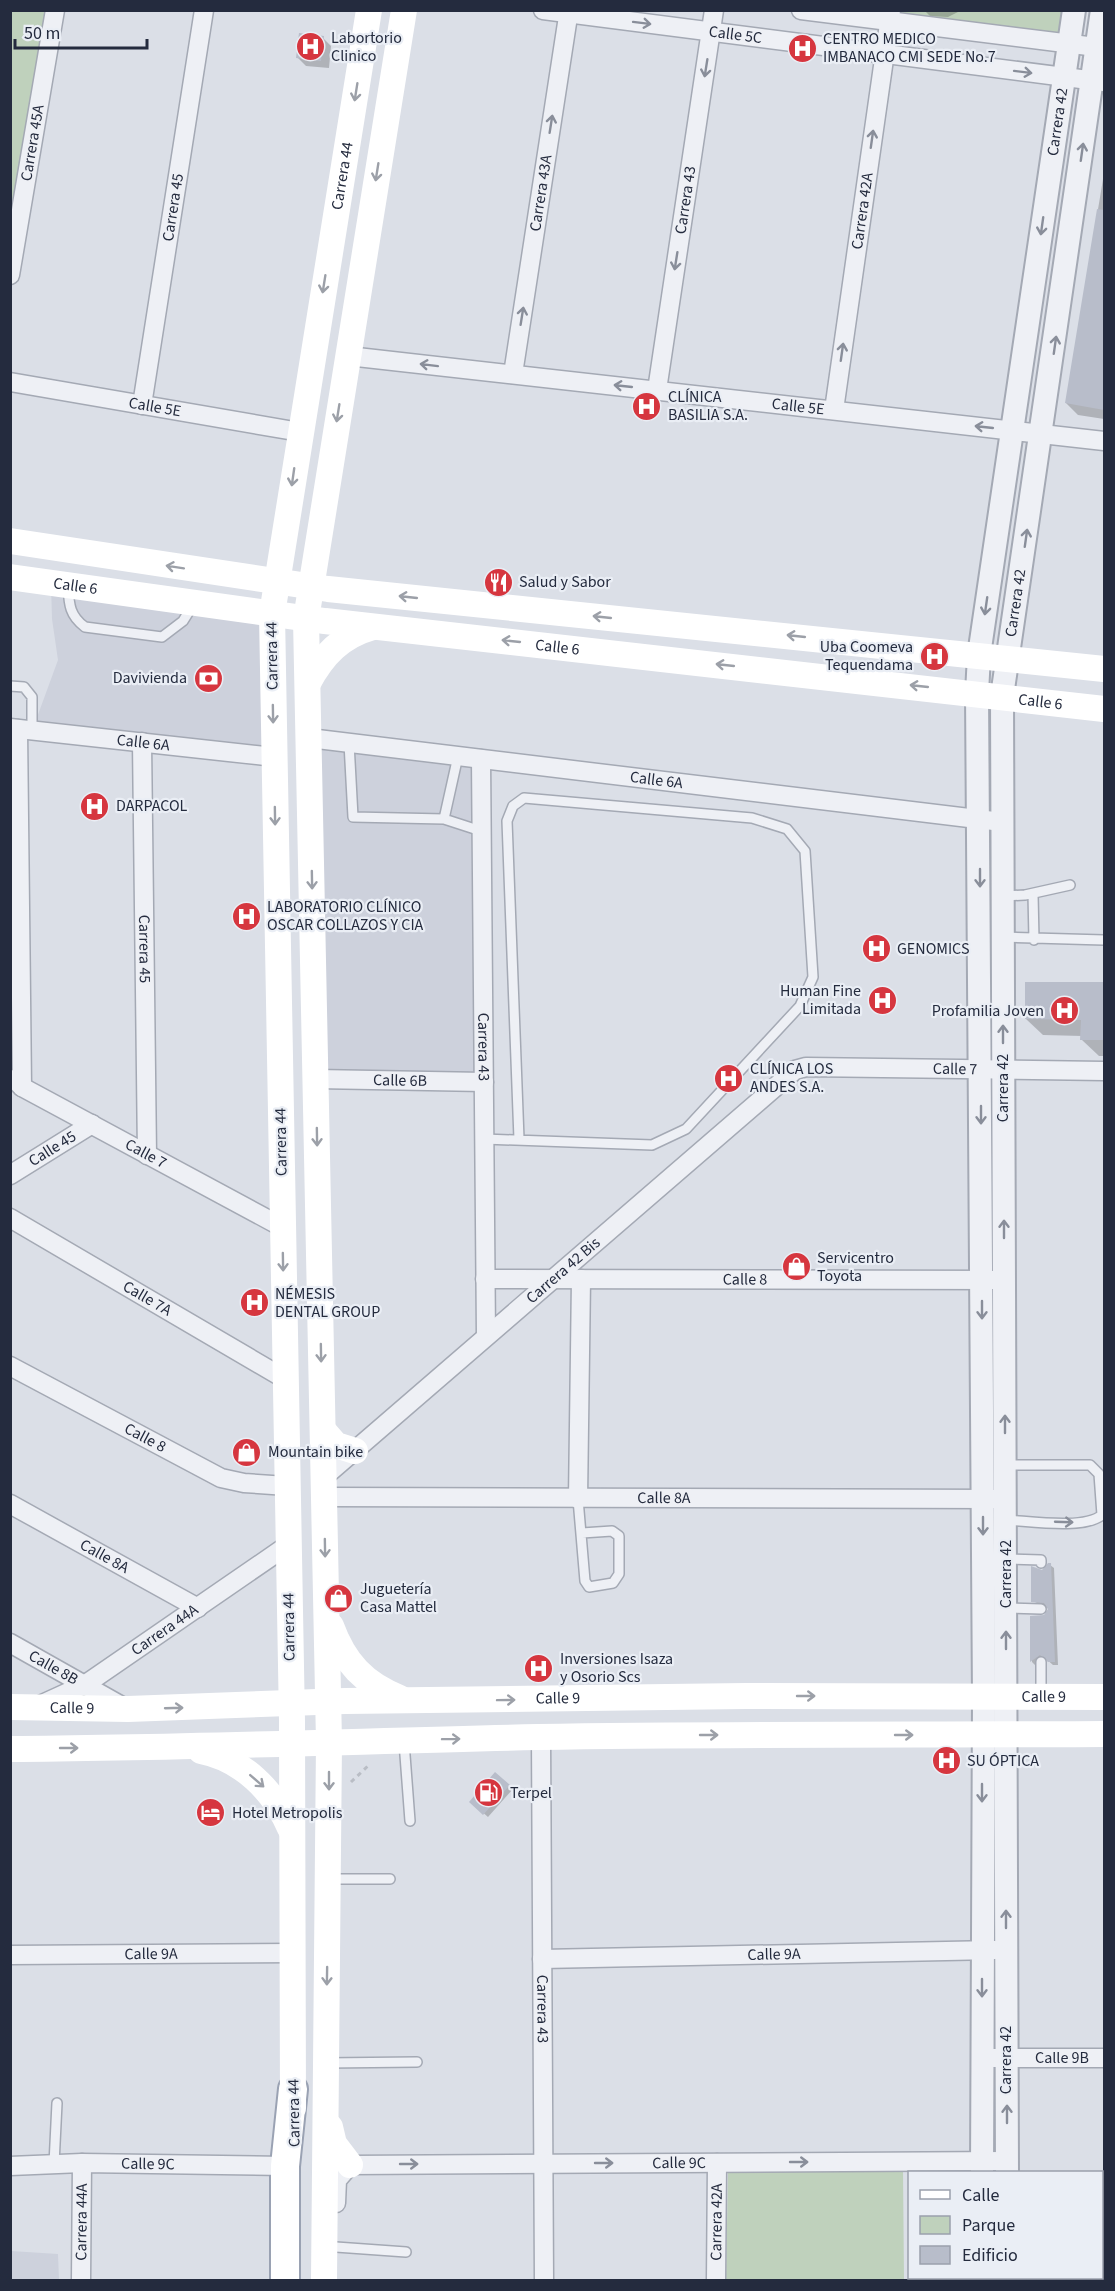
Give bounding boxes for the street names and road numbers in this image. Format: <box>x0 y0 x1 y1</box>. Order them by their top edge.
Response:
street label: Calle 5C <box>707 20 763 49</box>
street label: Carrera 42 <box>1042 86 1073 157</box>
street label: Carrera 45A <box>15 103 50 183</box>
street label: Carrera 44 <box>326 140 359 211</box>
street label: Carrera 43A <box>524 153 558 233</box>
street label: Carrera 43 <box>670 165 701 236</box>
street label: Carrera 42A <box>846 171 879 251</box>
street label: Carrera 45 <box>157 172 189 243</box>
street label: Calle 5E <box>127 392 183 422</box>
street label: Calle 5E <box>771 393 826 421</box>
street label: Carrera 42 <box>1000 567 1031 638</box>
street label: Calle 6 <box>52 572 99 600</box>
street label: Carrera 44 <box>260 622 284 690</box>
street label: Calle 6 <box>534 634 581 661</box>
street label: Calle 6 <box>1017 688 1064 715</box>
street label: Calle 6A <box>116 729 171 757</box>
street label: Calle 6A <box>629 766 684 794</box>
street label: Carrera 45 <box>133 915 156 983</box>
street label: Carrera 43 <box>472 1013 495 1081</box>
street label: Carrera 42 <box>992 1054 1014 1122</box>
street label: Calle 7 <box>933 1058 978 1080</box>
street label: Calle 6B <box>373 1069 427 1092</box>
street label: Carrera 44 <box>269 1108 293 1176</box>
street label: Calle 45 <box>24 1125 81 1172</box>
street label: Calle 7 <box>121 1133 171 1174</box>
street label: Carrera 42 Bis <box>521 1232 605 1309</box>
street label: Calle 8 <box>723 1268 767 1291</box>
street label: Calle 7A <box>119 1275 176 1321</box>
street label: Calle 8 <box>120 1418 170 1458</box>
street label: Calle 8A <box>637 1487 691 1509</box>
street label: Calle 8A <box>76 1534 133 1579</box>
street label: Carrera 42 <box>995 1540 1017 1608</box>
street label: Carrera 44 <box>277 1593 301 1661</box>
street label: Carrera 44A <box>127 1599 203 1661</box>
street label: Calle 8B <box>25 1645 82 1690</box>
street label: Calle 9 <box>1022 1686 1066 1708</box>
street label: Calle 9 <box>535 1687 580 1710</box>
street label: Calle 9 <box>50 1697 94 1719</box>
street label: Calle 9A <box>124 1943 178 1965</box>
street label: Calle 9A <box>747 1943 801 1966</box>
street label: Carrera 43 <box>531 1975 554 2043</box>
street label: Carrera 42 <box>995 2026 1017 2094</box>
street label: Calle 9B <box>1035 2047 1089 2069</box>
street label: Carrera 44 <box>282 2079 306 2147</box>
street label: Calle 9C <box>652 2152 706 2174</box>
street label: Calle 9C <box>121 2153 175 2175</box>
street label: Carrera 44A <box>70 2183 93 2261</box>
street label: Carrera 42A <box>705 2183 728 2261</box>

